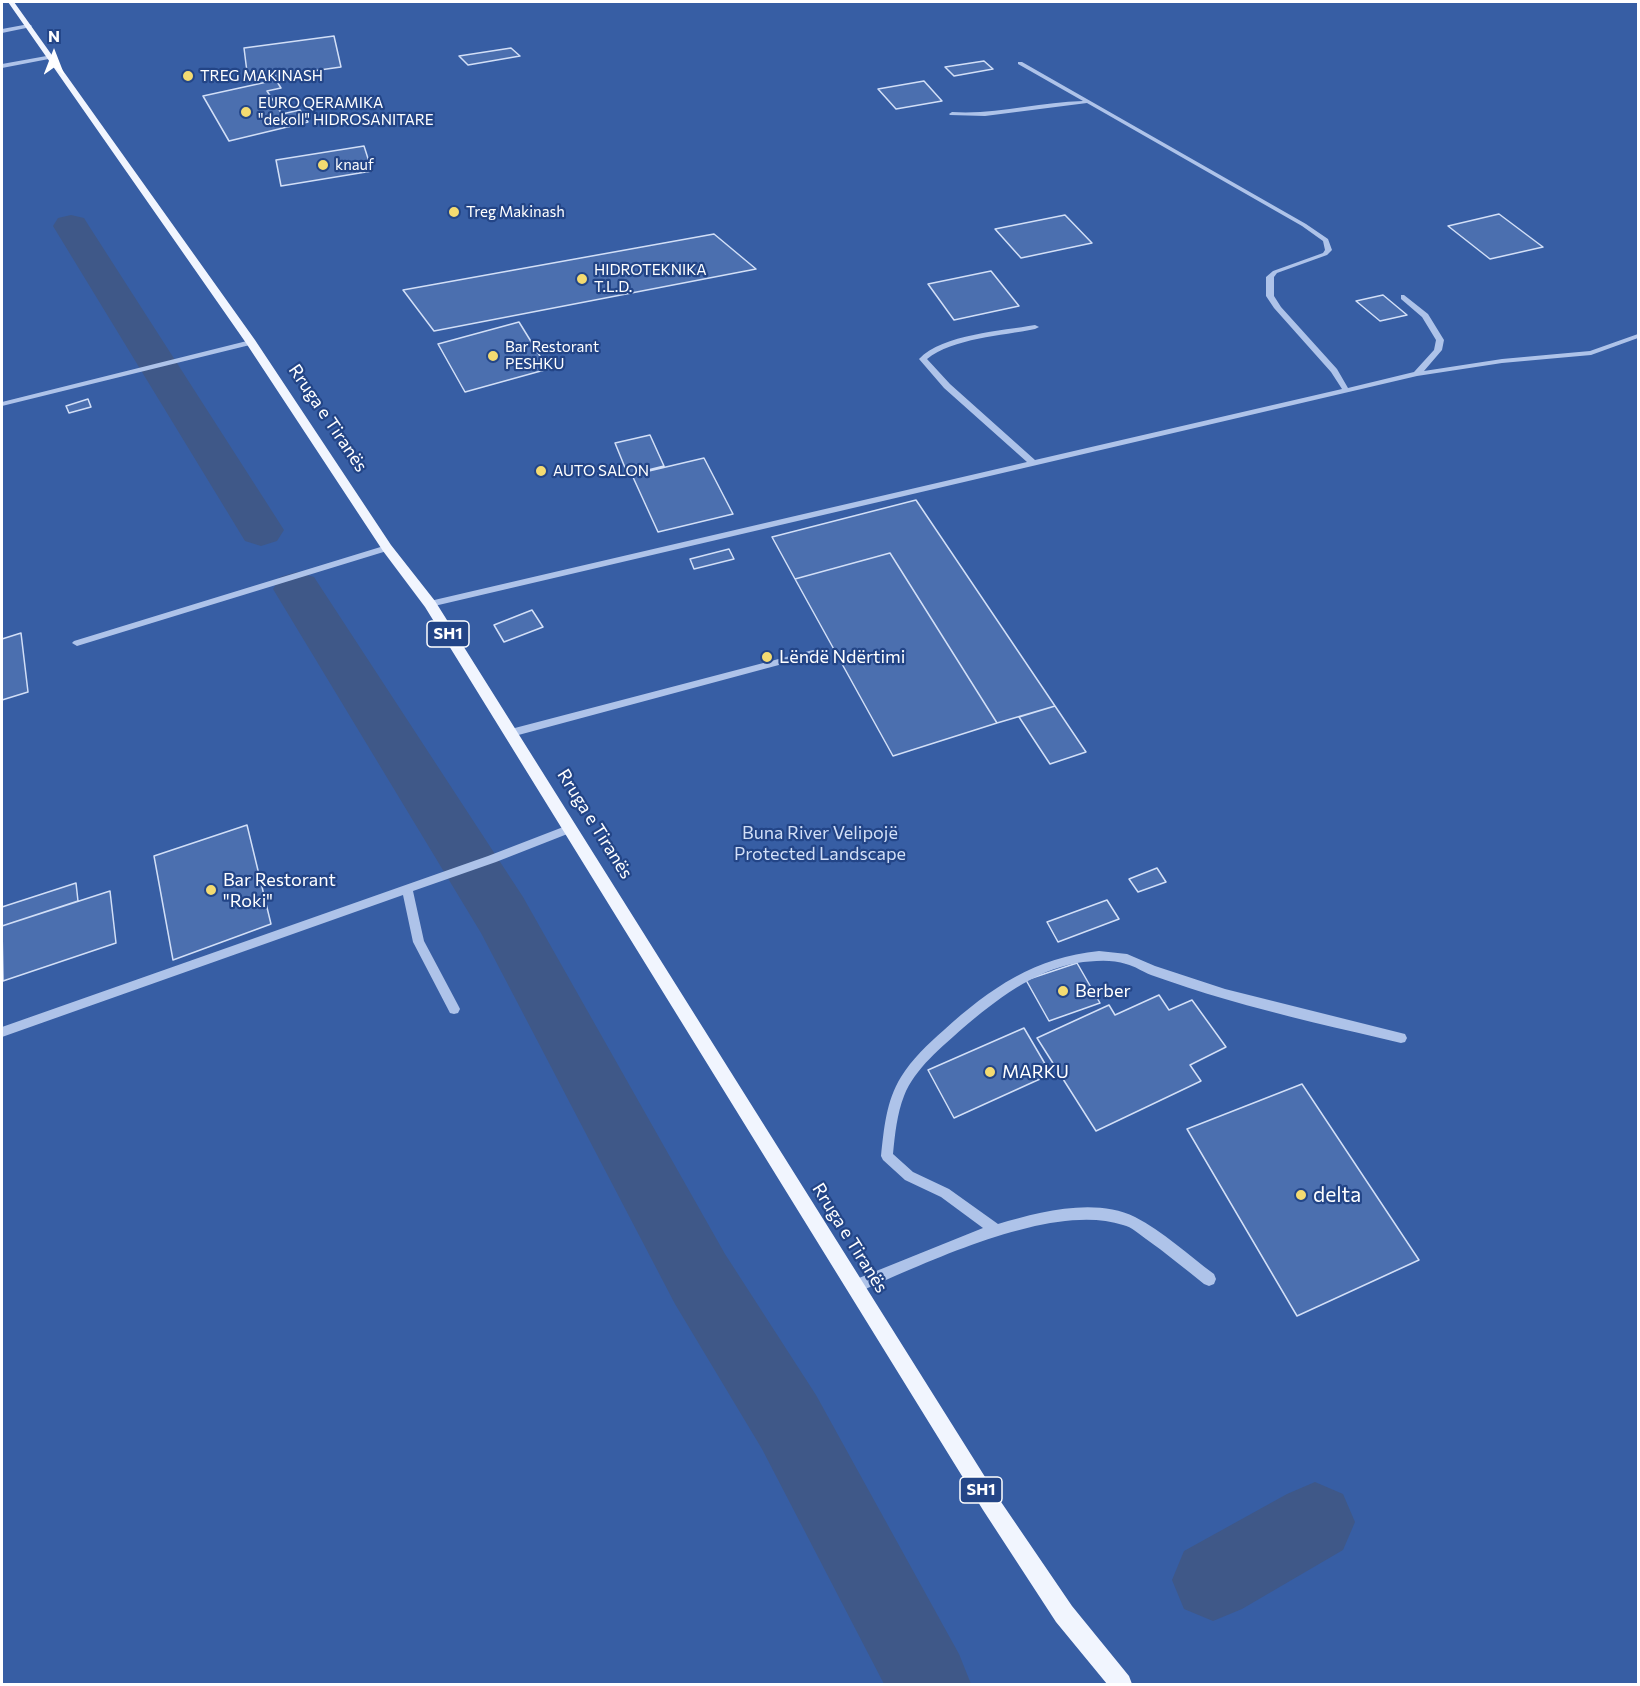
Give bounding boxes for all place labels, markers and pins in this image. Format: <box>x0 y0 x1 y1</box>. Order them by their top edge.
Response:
place label: TREG MAKINASH <box>200 67 323 85</box>
marker: TREG MAKINASH <box>181 69 195 83</box>
place label: EURO QERAMIKA "dekoll" HIDROSANITARE <box>258 94 434 129</box>
marker: EURO QERAMIKA "dekoll" HIDROSANITARE <box>239 105 253 119</box>
place label: knauf <box>335 156 374 174</box>
marker: knauf <box>316 158 330 172</box>
place label: Treg Makinash <box>466 203 565 221</box>
marker: Treg Makinash <box>447 205 461 219</box>
place label: HIDROTEKNIKA T.L.D. <box>594 261 707 296</box>
marker: HIDROTEKNIKA T.L.D. <box>575 272 589 286</box>
place label: Bar Restorant PESHKU <box>505 338 599 373</box>
marker: Bar Restorant PESHKU <box>486 349 500 363</box>
place label: AUTO SALON <box>553 462 649 480</box>
marker: AUTO SALON <box>534 464 548 478</box>
place label: Lëndë Ndërtimi <box>779 646 905 668</box>
marker: Lëndë Ndërtimi <box>760 650 774 664</box>
place label: Bar Restorant "Roki" <box>223 869 336 912</box>
marker: Bar Restorant "Roki" <box>204 883 218 897</box>
place label: Berber <box>1075 980 1131 1002</box>
marker: Berber <box>1056 984 1070 998</box>
place label: MARKU <box>1002 1061 1069 1083</box>
marker: MARKU <box>983 1065 997 1079</box>
place label: delta <box>1313 1182 1361 1208</box>
marker: delta <box>1294 1188 1308 1202</box>

